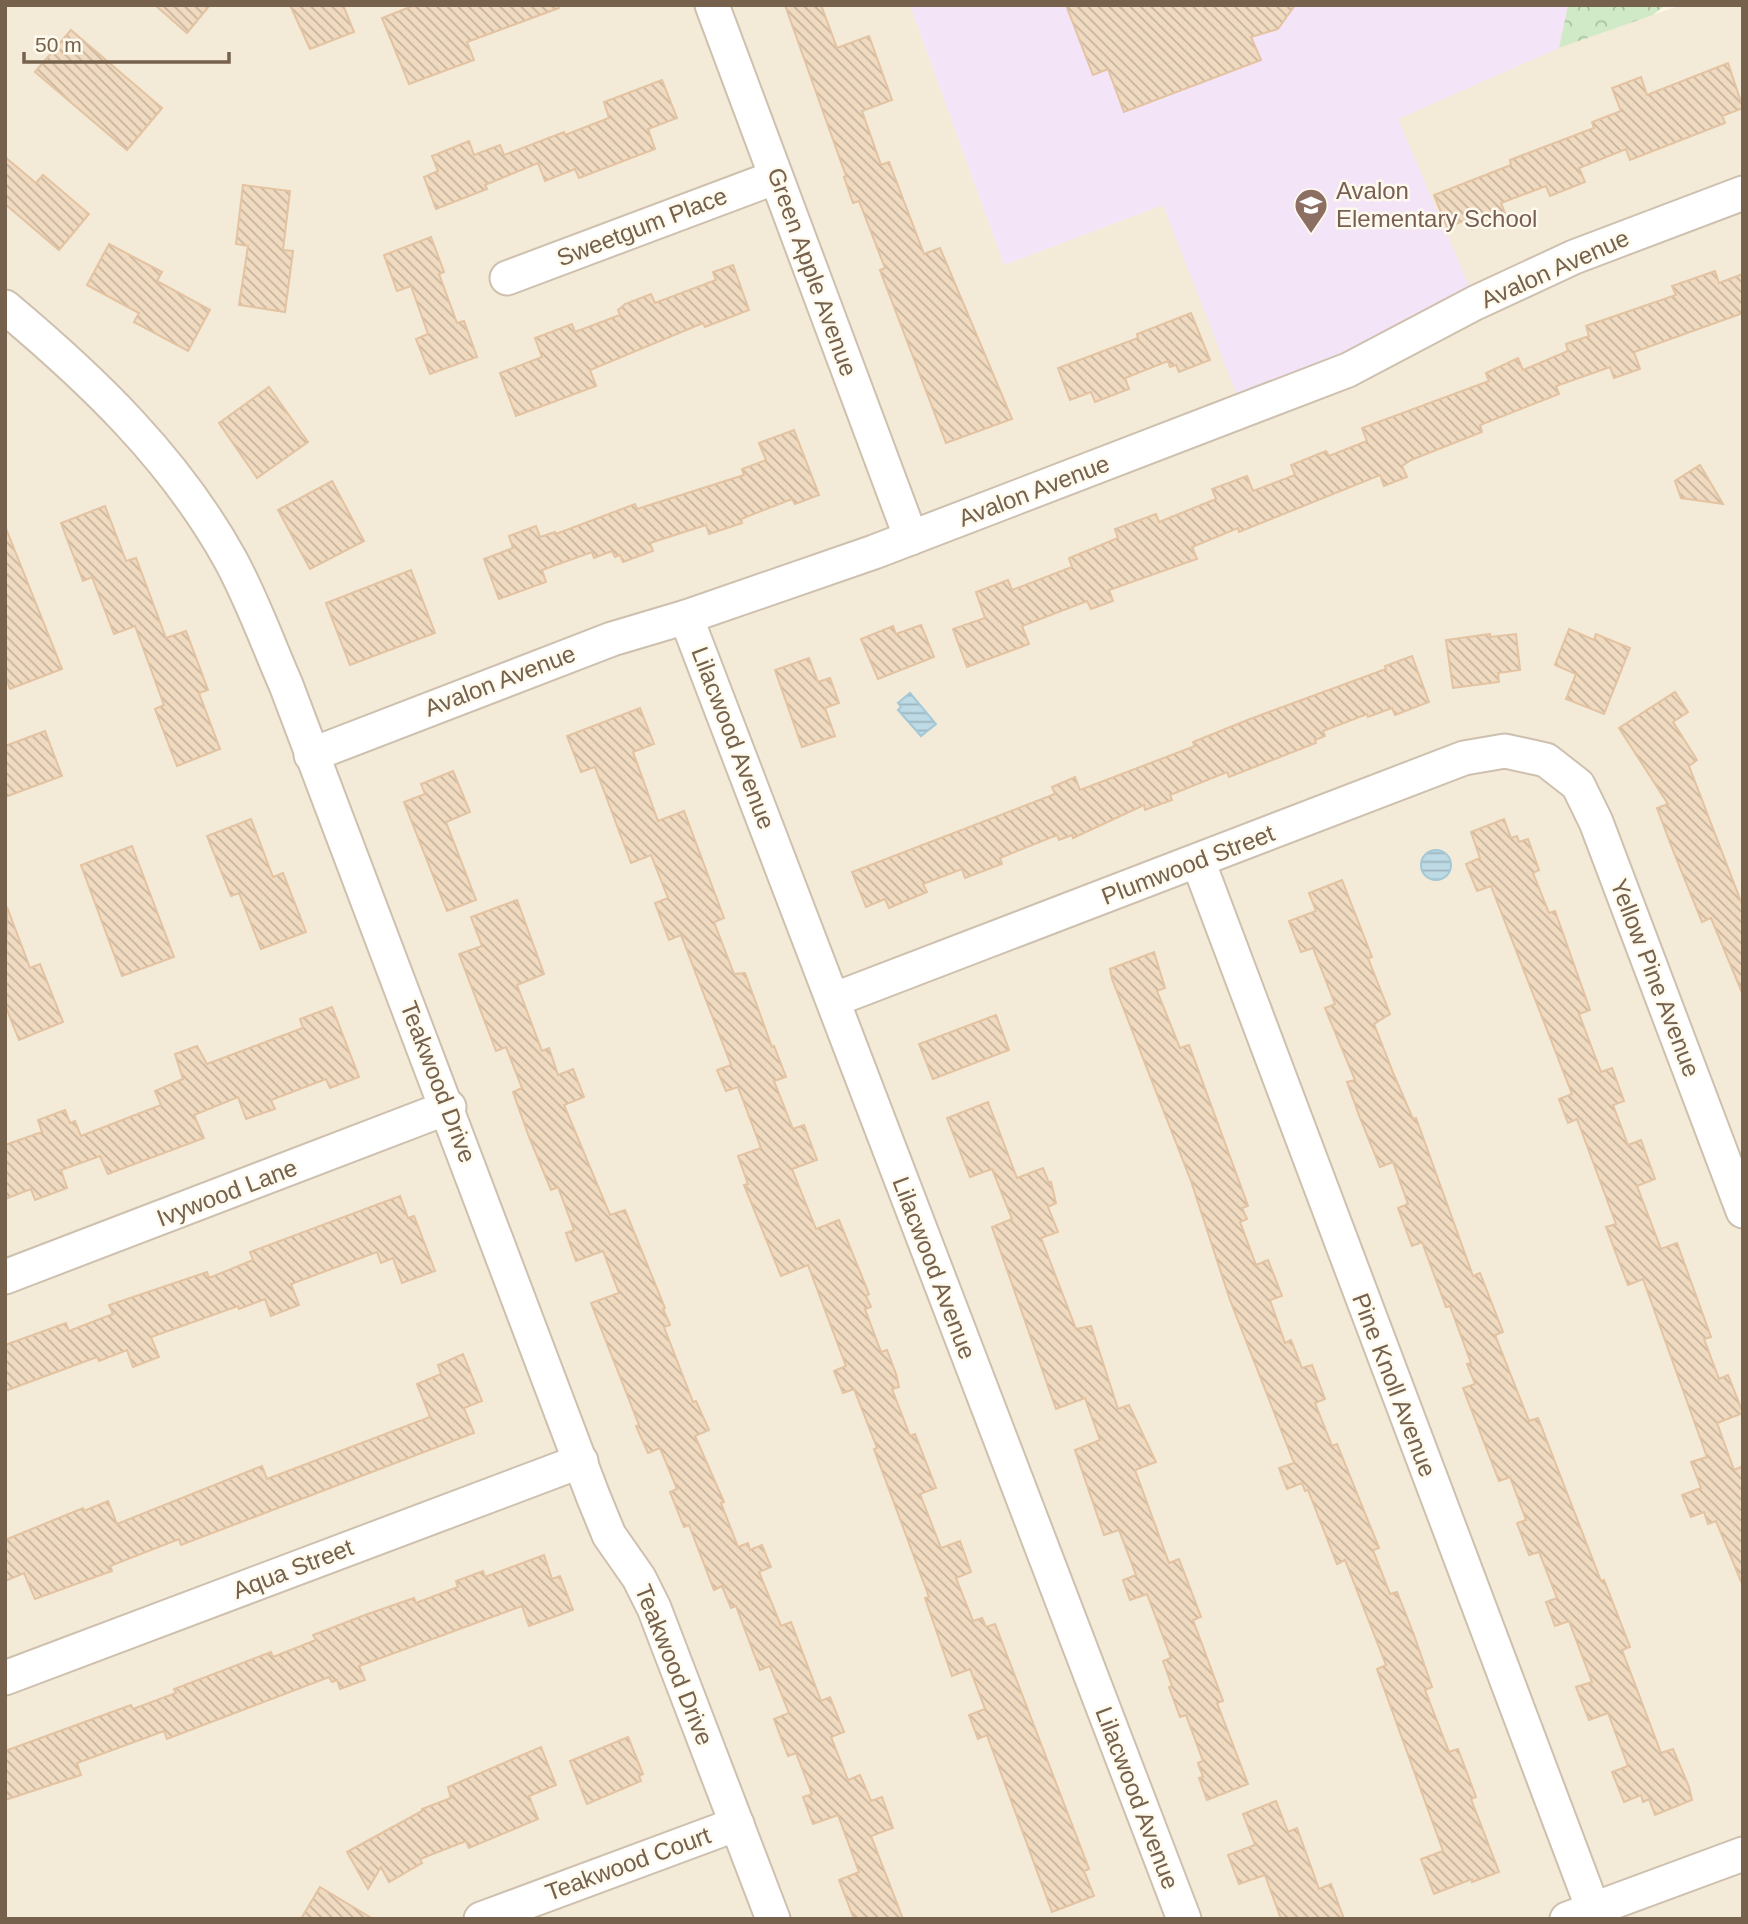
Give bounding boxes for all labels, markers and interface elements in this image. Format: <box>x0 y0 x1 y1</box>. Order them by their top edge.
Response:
scale bar <box>24 21 229 65</box>
text: 50 m <box>35 33 82 56</box>
street label: Green Apple Avenue <box>762 164 863 380</box>
place label: Avalon Elementary School <box>1336 177 1537 232</box>
street label: Sweetgum Place <box>553 182 731 271</box>
school or university icon: Avalon Elementary School <box>1292 186 1330 235</box>
street label: Avalon Avenue <box>1477 224 1633 313</box>
street label: Avalon Avenue <box>955 449 1113 532</box>
street label: Avalon Avenue <box>421 639 579 722</box>
street label: Lilacwood Avenue <box>686 643 781 833</box>
street label: Plumwood Street <box>1098 819 1278 910</box>
street label: Yellow Pine Avenue <box>1605 875 1706 1080</box>
street label: Teakwood Drive <box>395 997 482 1166</box>
street label: Ivywood Lane <box>153 1153 301 1232</box>
street label: Lilacwood Avenue <box>887 1173 982 1363</box>
street label: Pine Knoll Avenue <box>1347 1289 1442 1480</box>
street label: Aqua Street <box>229 1533 357 1604</box>
street label: Teakwood Drive <box>630 1581 719 1749</box>
street label: Lilacwood Avenue <box>1090 1703 1185 1893</box>
street label: Teakwood Court <box>542 1821 714 1906</box>

